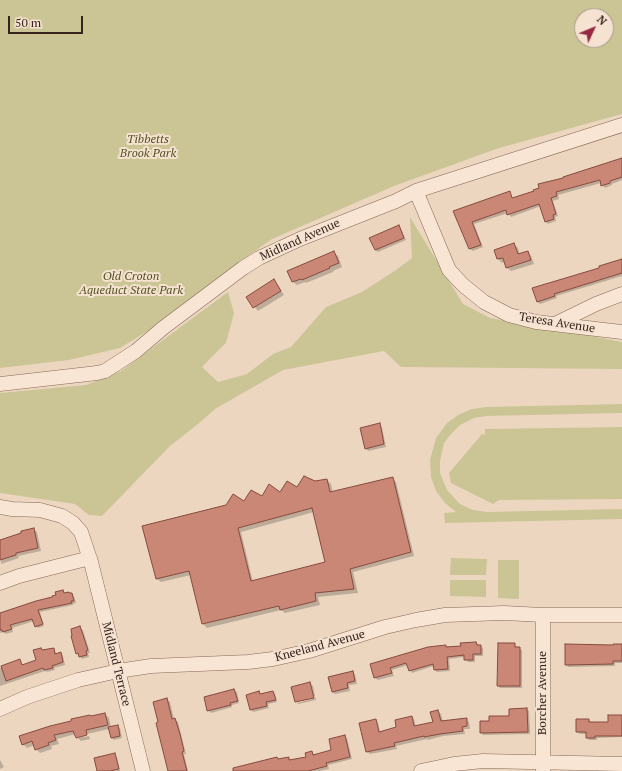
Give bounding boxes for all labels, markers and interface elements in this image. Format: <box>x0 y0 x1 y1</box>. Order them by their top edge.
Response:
scale bar <box>10 8 85 34</box>
north arrow <box>574 8 614 48</box>
text: N <box>594 12 610 28</box>
text: 50 m <box>15 15 41 30</box>
park label: Tibbetts Brook Park <box>120 133 176 161</box>
street label: Midland Avenue <box>258 216 342 264</box>
park label: Old Croton Aqueduct State Park <box>79 270 183 298</box>
street label: Teresa Avenue <box>518 310 596 336</box>
street label: Midland Terrace <box>99 620 133 708</box>
street label: Kneeland Avenue <box>273 627 367 665</box>
street label: Borcher Avenue <box>536 651 550 735</box>

